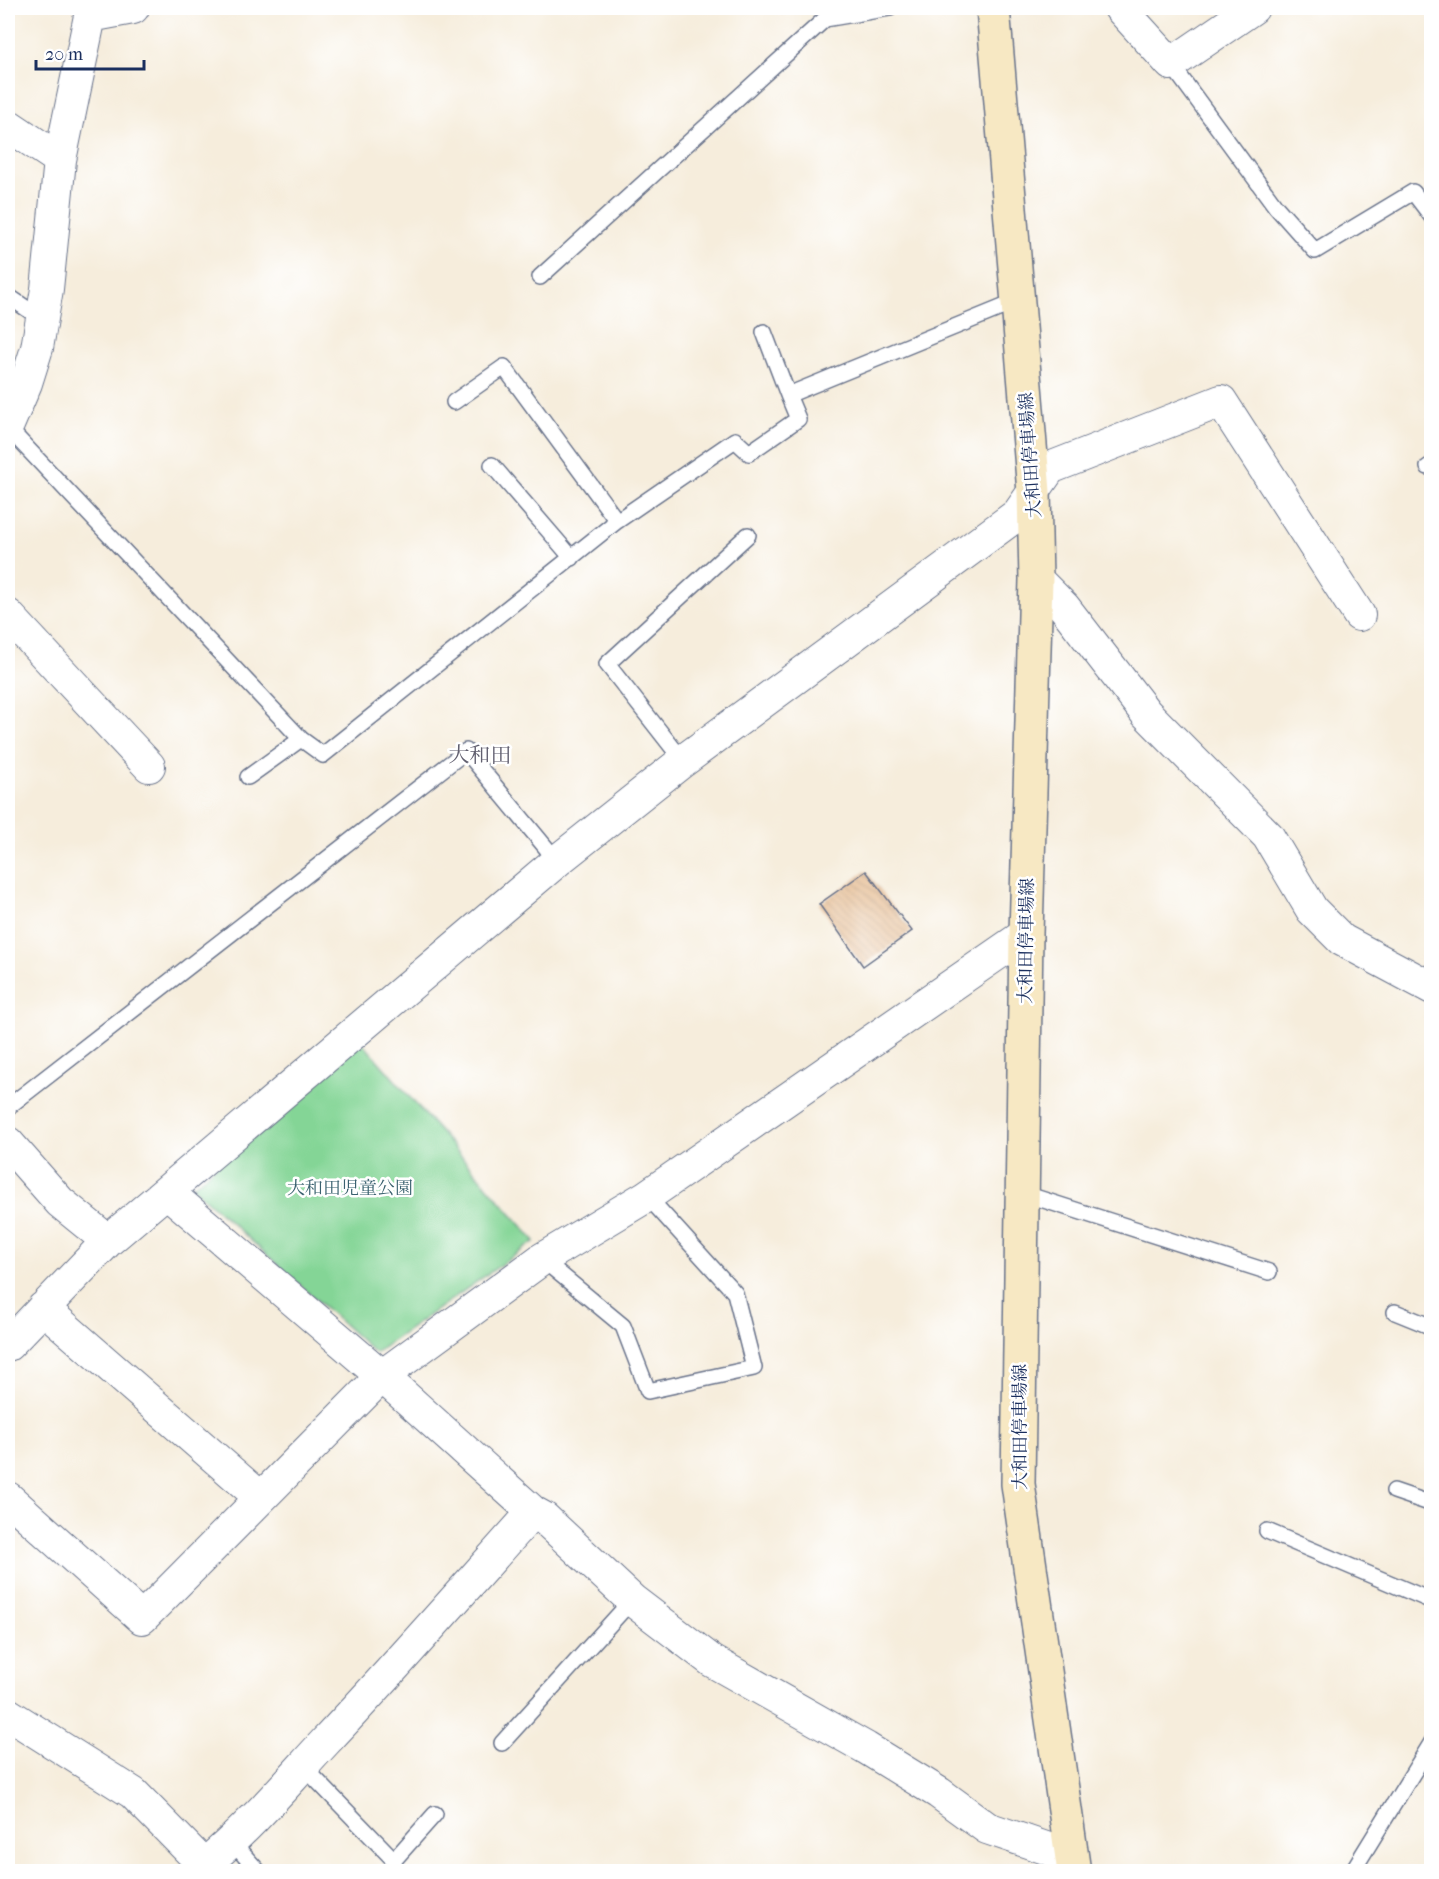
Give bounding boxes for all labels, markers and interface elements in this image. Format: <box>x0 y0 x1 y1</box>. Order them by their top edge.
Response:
scale bar <box>36 33 144 71</box>
text: 20 m <box>45 44 83 65</box>
street label: 大和田停車場線 <box>1016 391 1045 519</box>
district label: 大和田 <box>449 743 512 767</box>
street label: 大和田停車場線 <box>1015 878 1038 1004</box>
park label: 大和田児童公園 <box>287 1178 413 1199</box>
street label: 大和田停車場線 <box>1010 1364 1031 1490</box>

